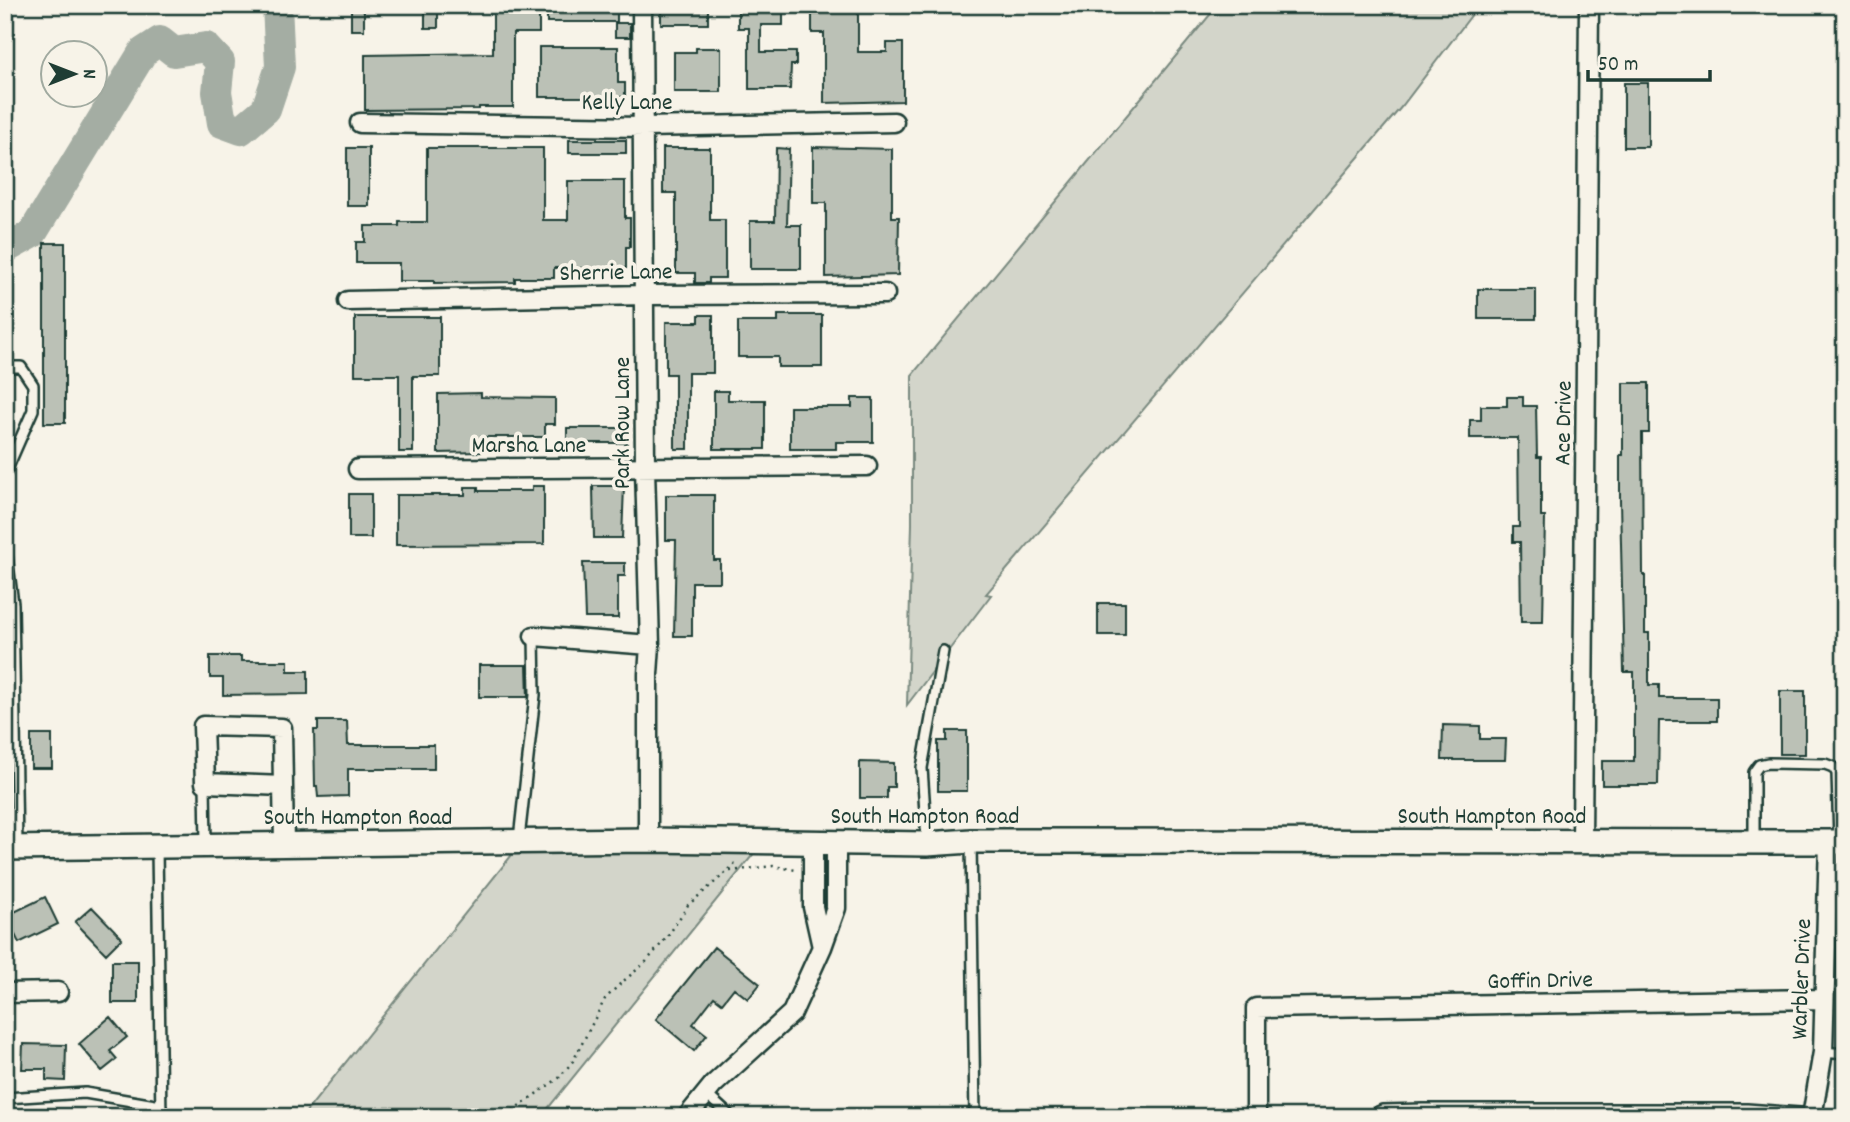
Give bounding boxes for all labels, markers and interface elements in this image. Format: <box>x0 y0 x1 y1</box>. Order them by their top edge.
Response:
north arrow <box>38 38 108 108</box>
scale bar <box>1588 38 1710 82</box>
text: 50 m <box>1598 51 1638 81</box>
text: N <box>74 69 101 79</box>
street label: Kelly Lane <box>581 87 673 121</box>
street label: Sherrie Lane <box>559 256 673 292</box>
street label: Park Row Lane <box>607 357 641 489</box>
street label: Ace Drive <box>1547 380 1583 466</box>
street label: Marsha Lane <box>472 430 586 464</box>
street label: South Hampton Road <box>830 801 1020 835</box>
street label: South Hampton Road <box>1397 801 1587 835</box>
street label: South Hampton Road <box>263 802 453 836</box>
street label: Warbler Drive <box>1784 918 1822 1040</box>
street label: Goffin Drive <box>1487 964 1593 1000</box>

